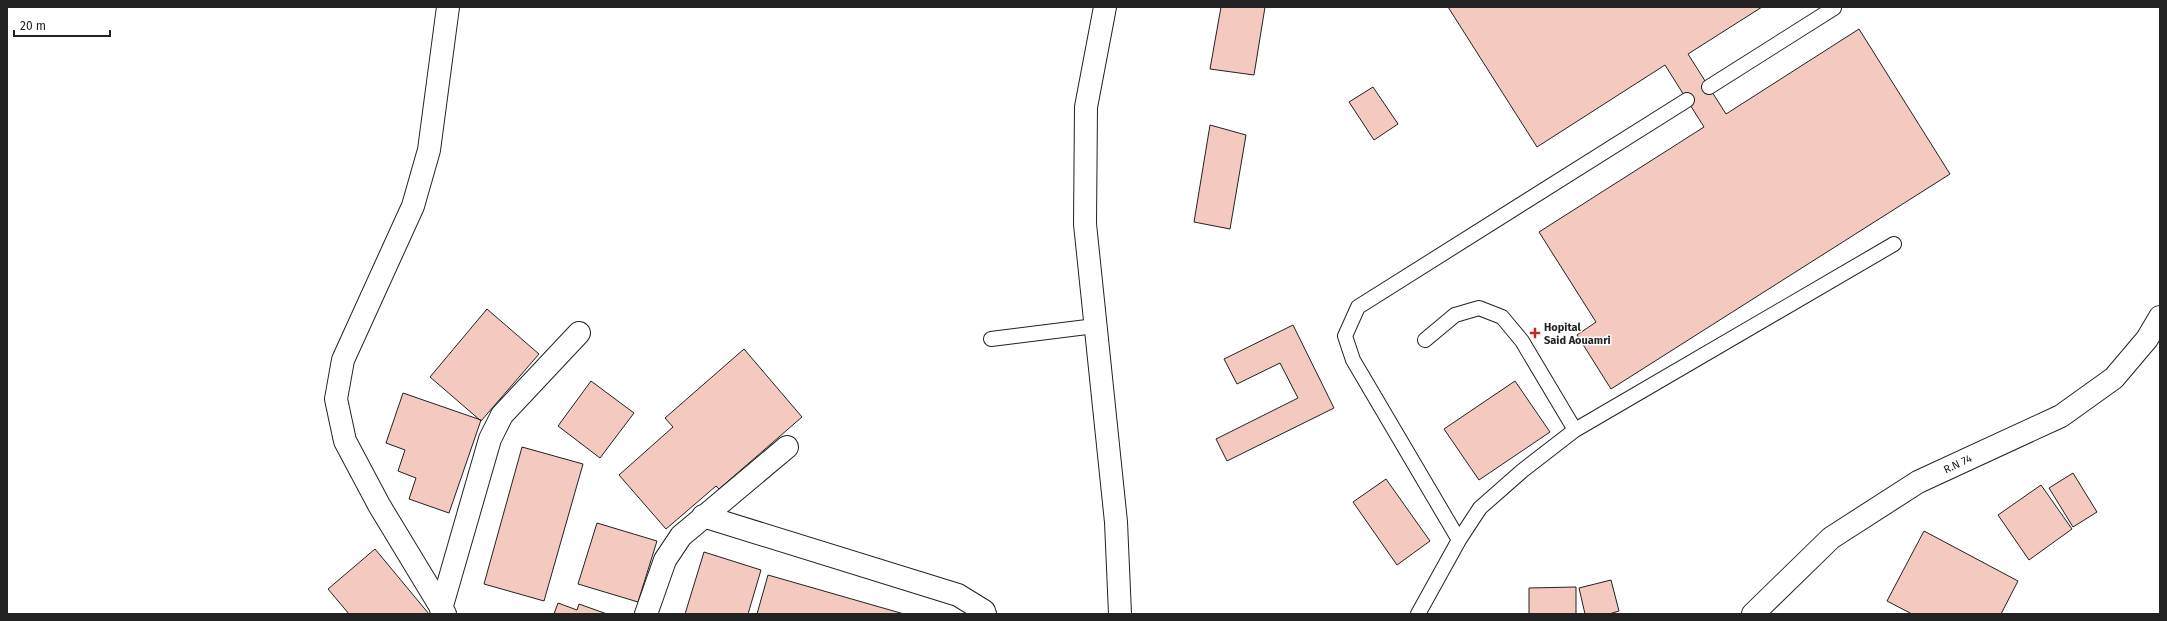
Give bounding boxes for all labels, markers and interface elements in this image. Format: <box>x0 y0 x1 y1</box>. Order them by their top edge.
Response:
scale bar <box>14 12 110 38</box>
text: 20 m <box>20 19 46 33</box>
place label: Hopital Said Aouamri <box>1544 321 1611 347</box>
marker: Hopital Said Aouamri <box>1529 327 1541 339</box>
street label: R.N 74 <box>1941 452 1974 476</box>

